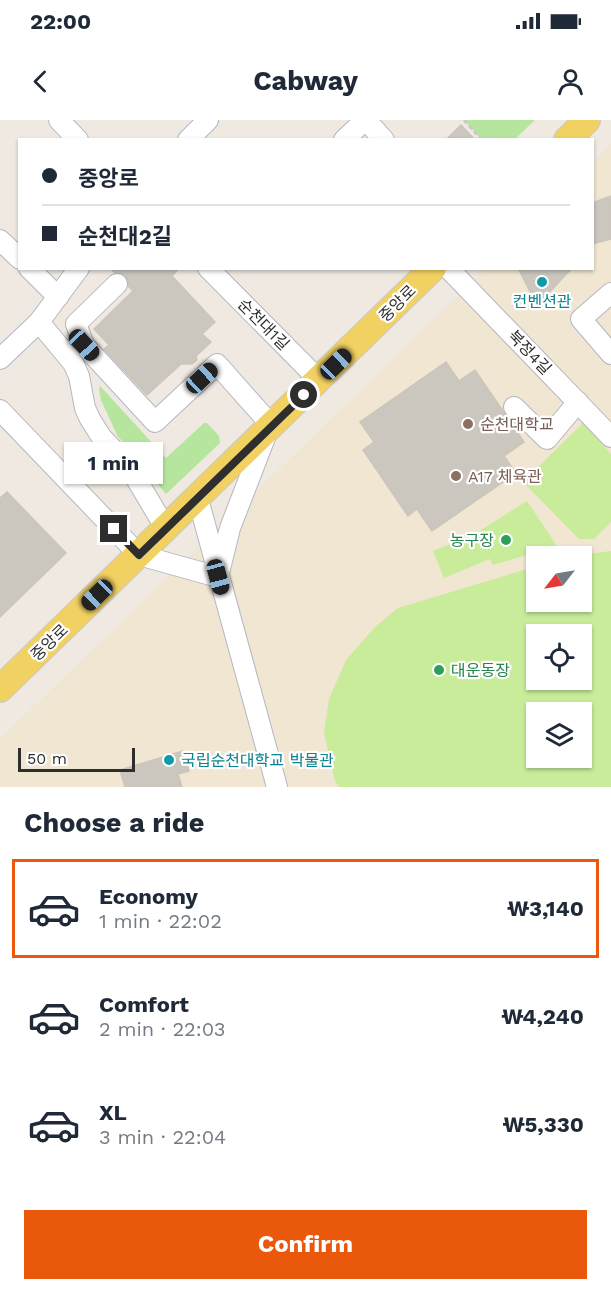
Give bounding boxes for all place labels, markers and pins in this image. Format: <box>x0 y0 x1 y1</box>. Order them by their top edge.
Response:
marker: 컨벤션관 <box>535 275 549 289</box>
place label: 컨벤션관 <box>513 292 572 311</box>
place label: 순천대학교 <box>480 415 554 434</box>
marker: 순천대학교 <box>461 417 475 431</box>
place label: A17 체육관 <box>468 467 542 486</box>
marker: A17 체육관 <box>449 469 463 483</box>
place label: 농구장 <box>450 531 494 550</box>
marker: 농구장 <box>499 533 513 547</box>
place label: 대운동장 <box>451 661 510 680</box>
marker: 대운동장 <box>432 663 446 677</box>
place label: 국립순천대학교 박물관 <box>181 751 334 770</box>
marker: 국립순천대학교 박물관 <box>162 753 176 767</box>

